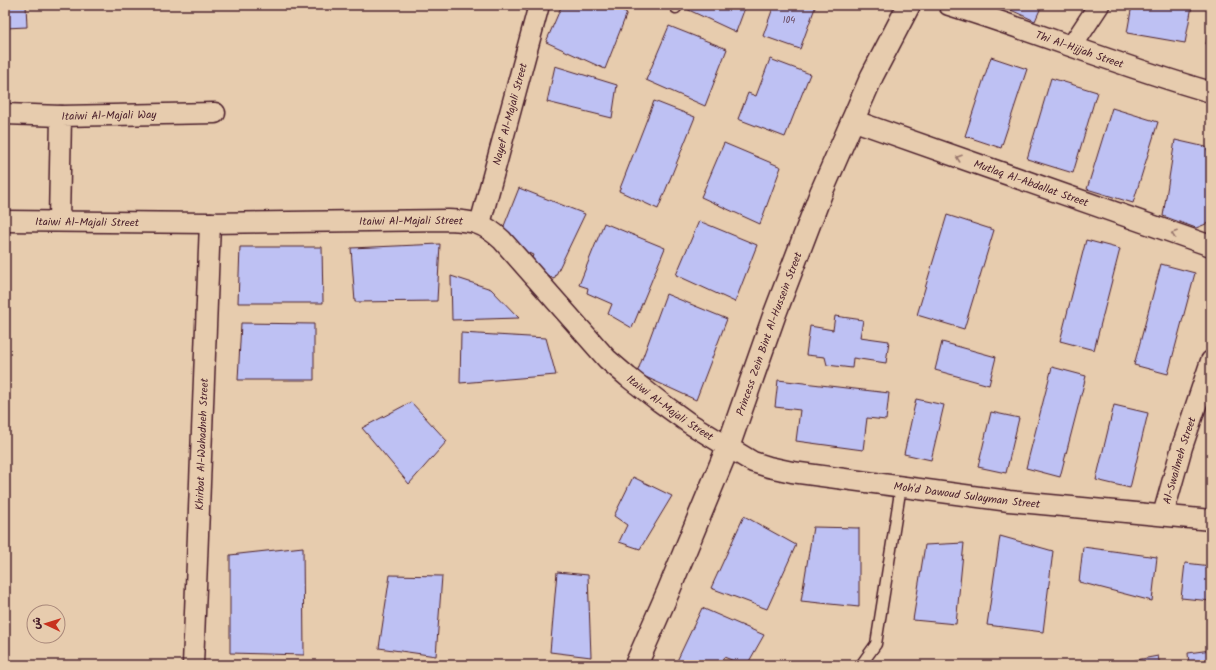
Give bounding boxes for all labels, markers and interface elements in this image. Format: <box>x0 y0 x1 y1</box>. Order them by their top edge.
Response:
house number: 104 <box>783 13 795 28</box>
street label: Thi Al-Hijjah Street <box>1033 26 1127 74</box>
street label: Nayef Al-Majali Street <box>488 60 533 167</box>
street label: Itaiwi Al-Majali Way <box>61 106 157 126</box>
one-way arrow <box>956 154 963 163</box>
street label: Mutlaq Al-Abdallat Street <box>971 155 1092 213</box>
street label: Itaiwi Al-Majali Street <box>359 212 464 231</box>
street label: Itaiwi Al-Majali Street <box>35 213 140 232</box>
one-way arrow <box>1171 230 1178 238</box>
street label: Princess Zein Bint Al-Hussein Street <box>732 249 808 418</box>
street label: Itaiwi Al-Majali Street <box>622 371 717 446</box>
street label: Khirbat Al-Wahadneh Street <box>191 377 214 511</box>
street label: Al-Swailmeh Street <box>1158 414 1202 506</box>
street label: Moh'd Dawoud Sulayman Street <box>893 478 1042 514</box>
north arrow <box>26 604 66 644</box>
text: ش <box>28 617 46 630</box>

